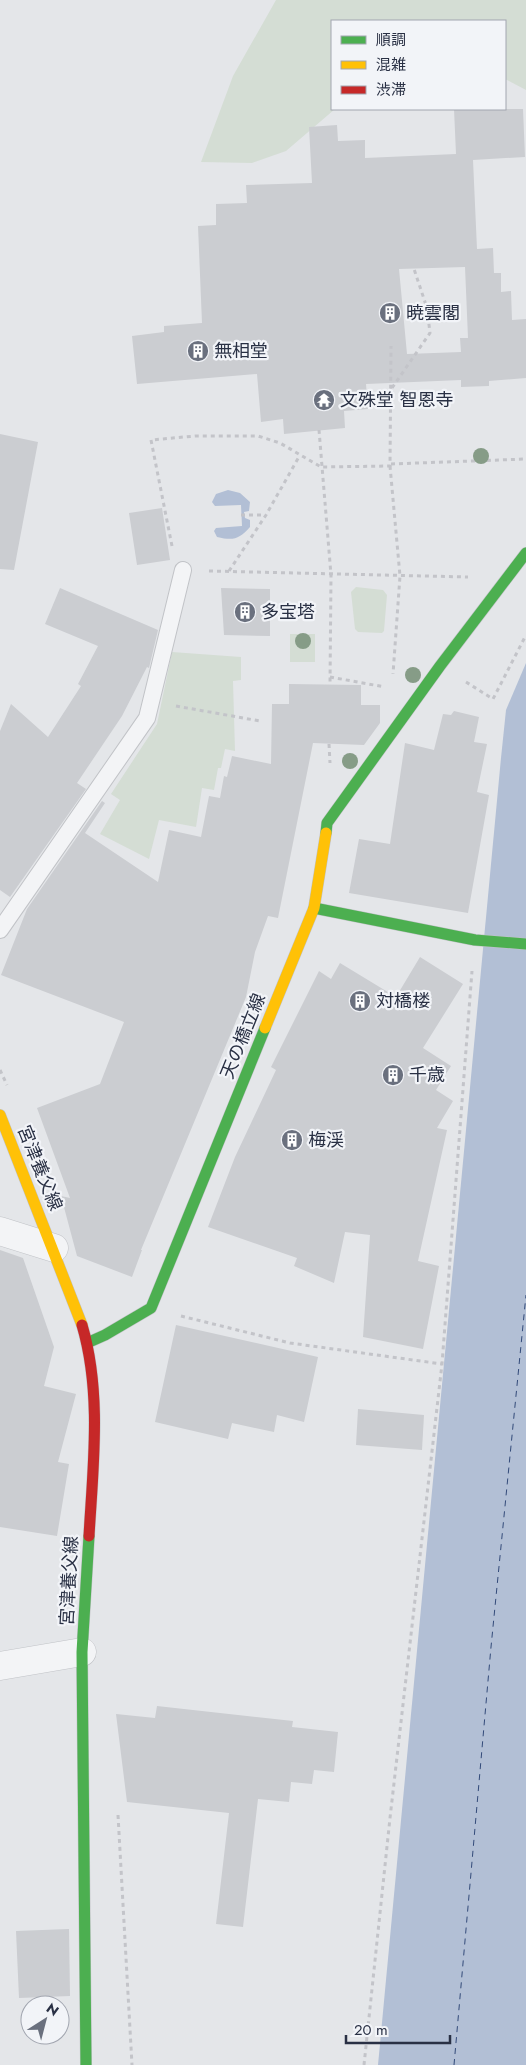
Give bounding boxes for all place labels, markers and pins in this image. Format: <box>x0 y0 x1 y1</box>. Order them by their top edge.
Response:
place label: 暁雲閣 <box>406 300 460 326</box>
building icon: 暁雲閣 <box>378 301 402 325</box>
place label: 無相堂 <box>214 338 268 364</box>
building icon: 無相堂 <box>186 339 210 363</box>
place label: 文殊堂 智恩寺 <box>340 387 453 413</box>
temple icon: 文殊堂 智恩寺 <box>312 388 336 412</box>
place label: 多宝塔 <box>261 599 315 625</box>
building icon: 多宝塔 <box>233 600 257 624</box>
place label: 対橋楼 <box>376 988 430 1014</box>
building icon: 対橋楼 <box>348 989 372 1013</box>
place label: 千歳 <box>409 1062 445 1088</box>
building icon: 千歳 <box>381 1063 405 1087</box>
place label: 梅渓 <box>308 1127 344 1153</box>
building icon: 梅渓 <box>280 1128 304 1152</box>

